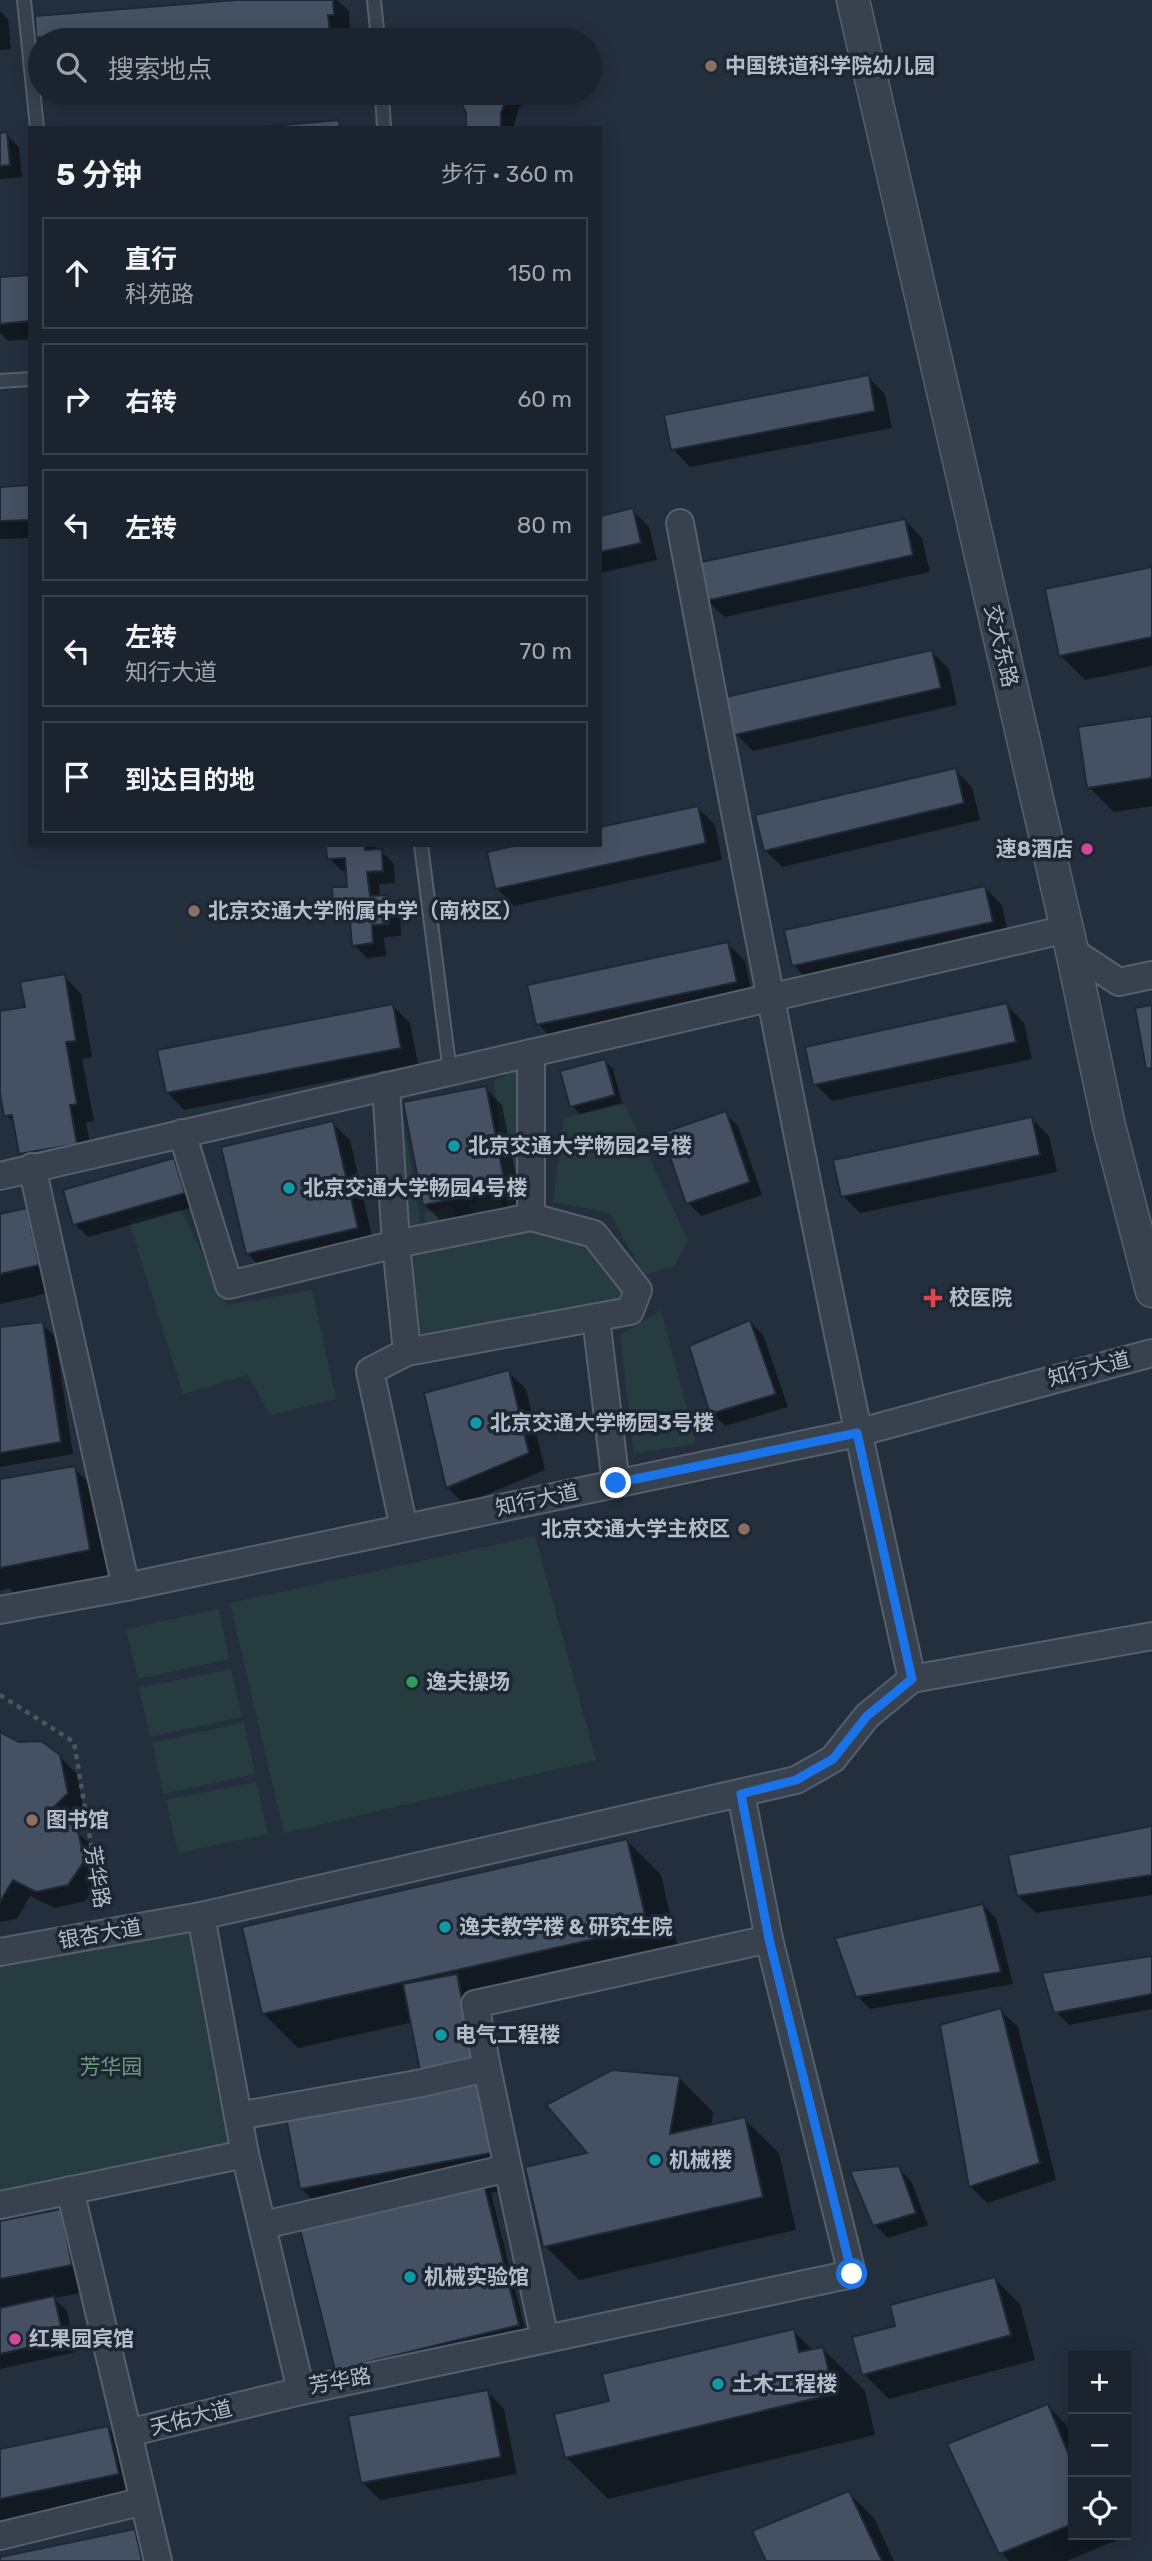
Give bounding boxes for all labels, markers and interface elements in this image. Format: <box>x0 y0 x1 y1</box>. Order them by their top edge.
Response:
search box <box>28 28 602 105</box>
icon: search <box>52 48 90 86</box>
place label: 中国铁道科学院幼儿园 <box>725 53 935 78</box>
text: 搜索地点 <box>108 54 212 85</box>
marker: 中国铁道科学院幼儿园 <box>703 58 719 74</box>
text: 5 分钟 <box>56 157 142 193</box>
text: 步行 · 360 m <box>441 160 574 188</box>
text: 直行 <box>125 244 177 275</box>
icon: ahead <box>58 254 96 292</box>
text: 150 m <box>508 259 572 287</box>
text: 科苑路 <box>125 280 194 308</box>
icon: right <box>58 380 96 418</box>
text: 60 m <box>517 385 572 413</box>
text: 右转 <box>125 387 177 418</box>
icon: left <box>58 506 96 544</box>
text: 80 m <box>517 511 572 539</box>
text: 左转 <box>125 513 177 544</box>
street label: 交大东路 <box>980 602 1023 690</box>
text: 左转 <box>125 622 177 653</box>
icon: left <box>58 632 96 670</box>
text: 70 m <box>520 637 572 665</box>
text: 知行大道 <box>125 658 217 686</box>
icon: arrive <box>58 758 96 796</box>
text: 到达目的地 <box>125 765 255 796</box>
place label: 速8酒店 <box>996 836 1073 861</box>
marker: 速8酒店 <box>1079 841 1095 857</box>
place label: 北京交通大学附属中学（南校区） <box>208 898 523 923</box>
marker: 北京交通大学附属中学（南校区） <box>186 903 202 919</box>
place label: 北京交通大学畅园2号楼 <box>468 1133 692 1158</box>
marker: 北京交通大学畅园2号楼 <box>446 1138 462 1154</box>
place label: 北京交通大学畅园4号楼 <box>303 1175 527 1200</box>
marker: 北京交通大学畅园4号楼 <box>281 1180 297 1196</box>
place label: 校医院 <box>949 1285 1012 1310</box>
marker: 校医院 <box>923 1288 943 1308</box>
street label: 知行大道 <box>1045 1346 1133 1391</box>
place label: 北京交通大学畅园3号楼 <box>490 1410 714 1435</box>
marker: 北京交通大学畅园3号楼 <box>468 1415 484 1431</box>
route end <box>600 1467 631 1498</box>
street label: 知行大道 <box>493 1479 581 1520</box>
place label: 北京交通大学主校区 <box>541 1516 730 1541</box>
marker: 北京交通大学主校区 <box>736 1521 752 1537</box>
place label: 逸夫操场 <box>426 1669 510 1694</box>
marker: 逸夫操场 <box>404 1674 420 1690</box>
place label: 图书馆 <box>46 1807 109 1832</box>
marker: 图书馆 <box>24 1812 40 1828</box>
street label: 芳华路 <box>80 1844 115 1910</box>
street label: 银杏大道 <box>56 1914 143 1953</box>
place label: 逸夫教学楼 & 研究生院 <box>459 1914 673 1939</box>
marker: 逸夫教学楼 & 研究生院 <box>437 1919 453 1935</box>
place label: 电气工程楼 <box>455 2022 560 2047</box>
marker: 电气工程楼 <box>433 2027 449 2043</box>
park label: 芳华园 <box>80 2054 143 2079</box>
place label: 机械楼 <box>669 2147 732 2172</box>
marker: 机械楼 <box>647 2152 663 2168</box>
route start <box>836 2258 867 2289</box>
place label: 机械实验馆 <box>424 2264 529 2289</box>
marker: 机械实验馆 <box>402 2269 418 2285</box>
place label: 红果园宾馆 <box>29 2326 134 2351</box>
marker: 红果园宾馆 <box>7 2331 23 2347</box>
map controls <box>1068 2351 1131 2540</box>
button: + <box>1068 2351 1131 2414</box>
street label: 芳华路 <box>307 2363 373 2398</box>
place label: 土木工程楼 <box>732 2371 837 2396</box>
marker: 土木工程楼 <box>710 2376 726 2392</box>
street label: 天佑大道 <box>147 2395 235 2440</box>
button: − <box>1068 2414 1131 2477</box>
button: locate <box>1068 2477 1131 2540</box>

